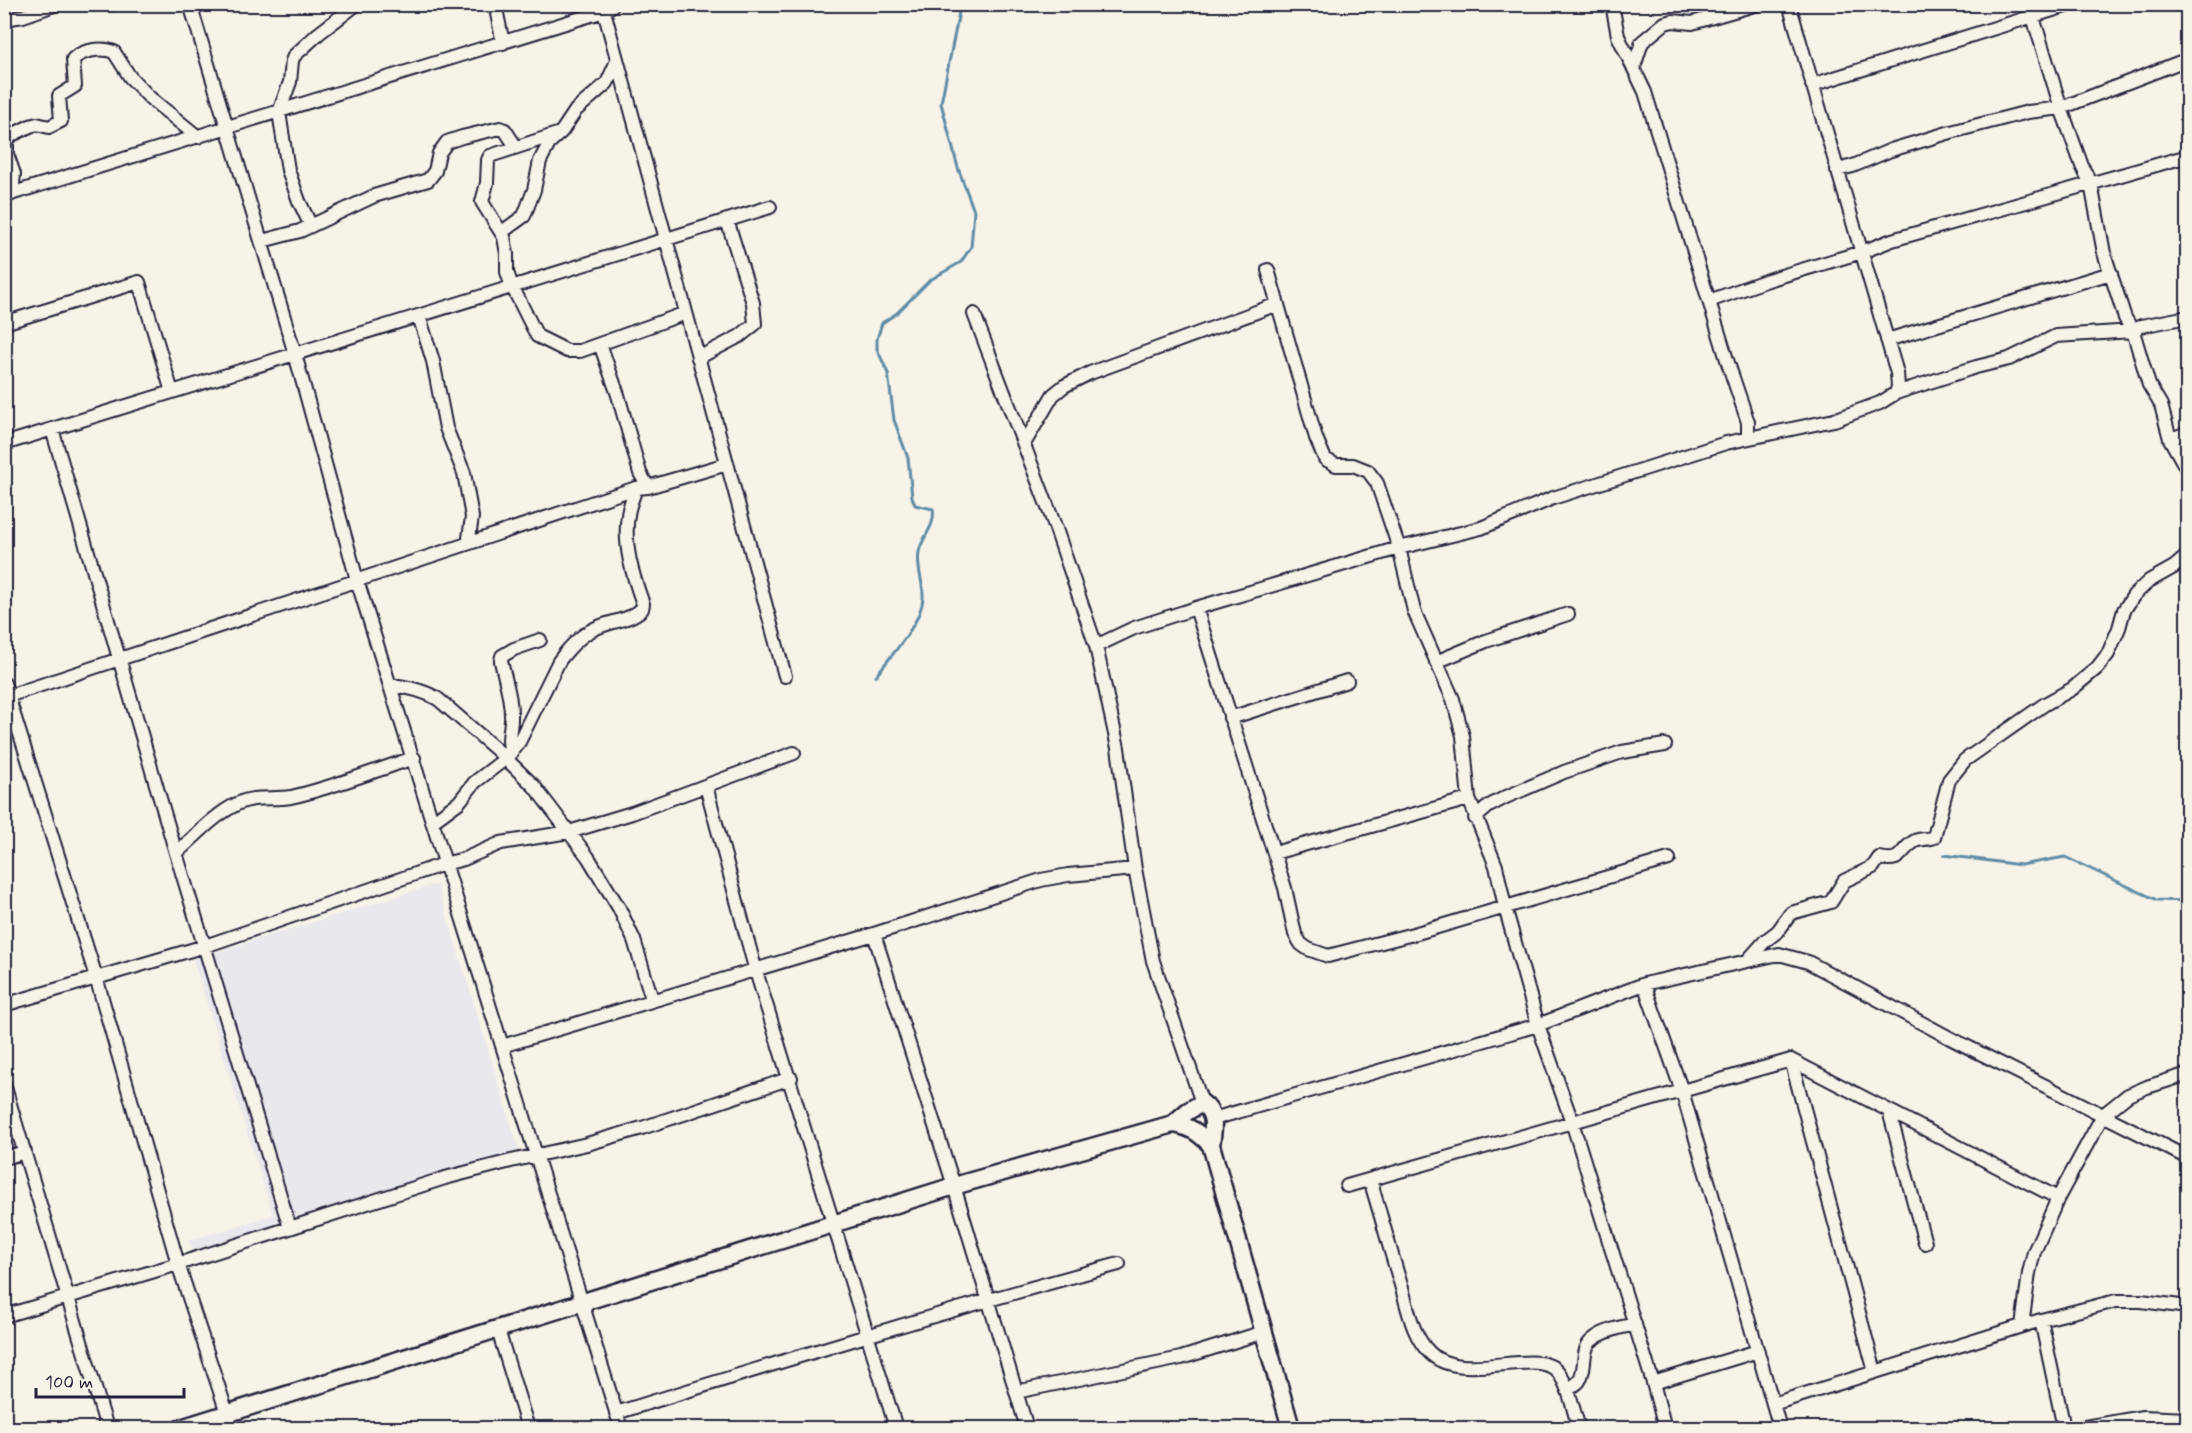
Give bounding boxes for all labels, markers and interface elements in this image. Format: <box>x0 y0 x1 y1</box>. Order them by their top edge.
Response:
scale bar <box>36 1361 184 1399</box>
text: 100 m <box>45 1371 93 1395</box>

